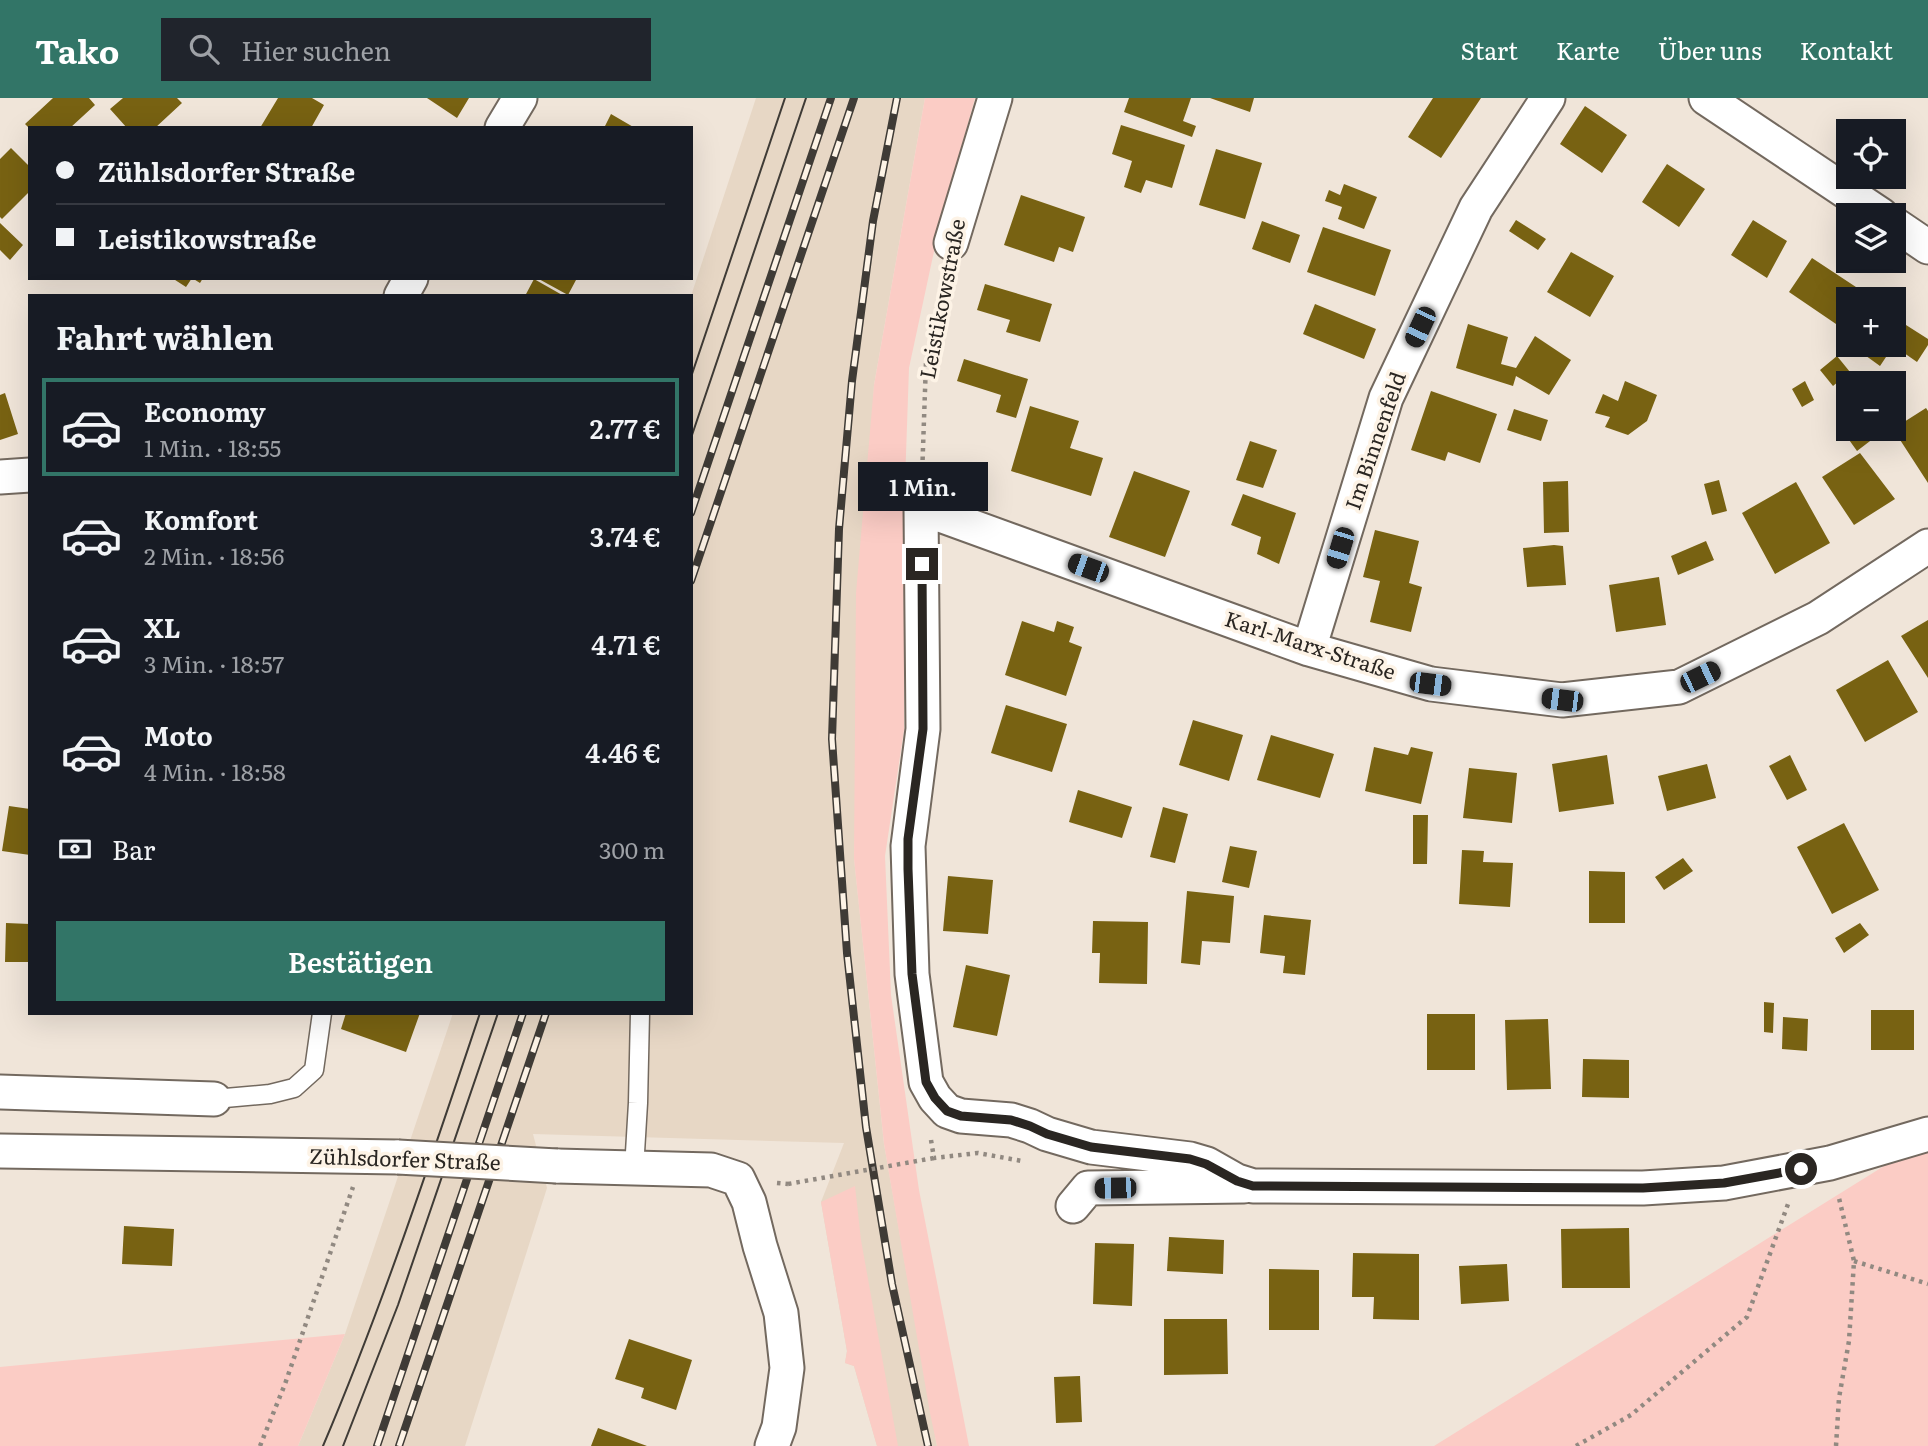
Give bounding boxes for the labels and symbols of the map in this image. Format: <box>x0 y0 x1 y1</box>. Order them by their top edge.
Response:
street label: Leistikowstraße <box>910 216 971 381</box>
car <box>1402 304 1439 350</box>
street label: Im Binnenfeld <box>1335 367 1412 513</box>
callout: 1 Min. <box>857 462 987 512</box>
car <box>1324 525 1357 571</box>
route end <box>906 548 938 580</box>
car <box>1065 551 1112 585</box>
street label: Karl-Marx-Straße <box>1221 601 1400 686</box>
car <box>1677 658 1724 696</box>
car <box>1408 671 1453 697</box>
car <box>1540 687 1585 713</box>
street label: Zühlsdorfer Straße <box>309 1139 501 1176</box>
route start <box>1785 1153 1817 1185</box>
car <box>1094 1177 1137 1199</box>

